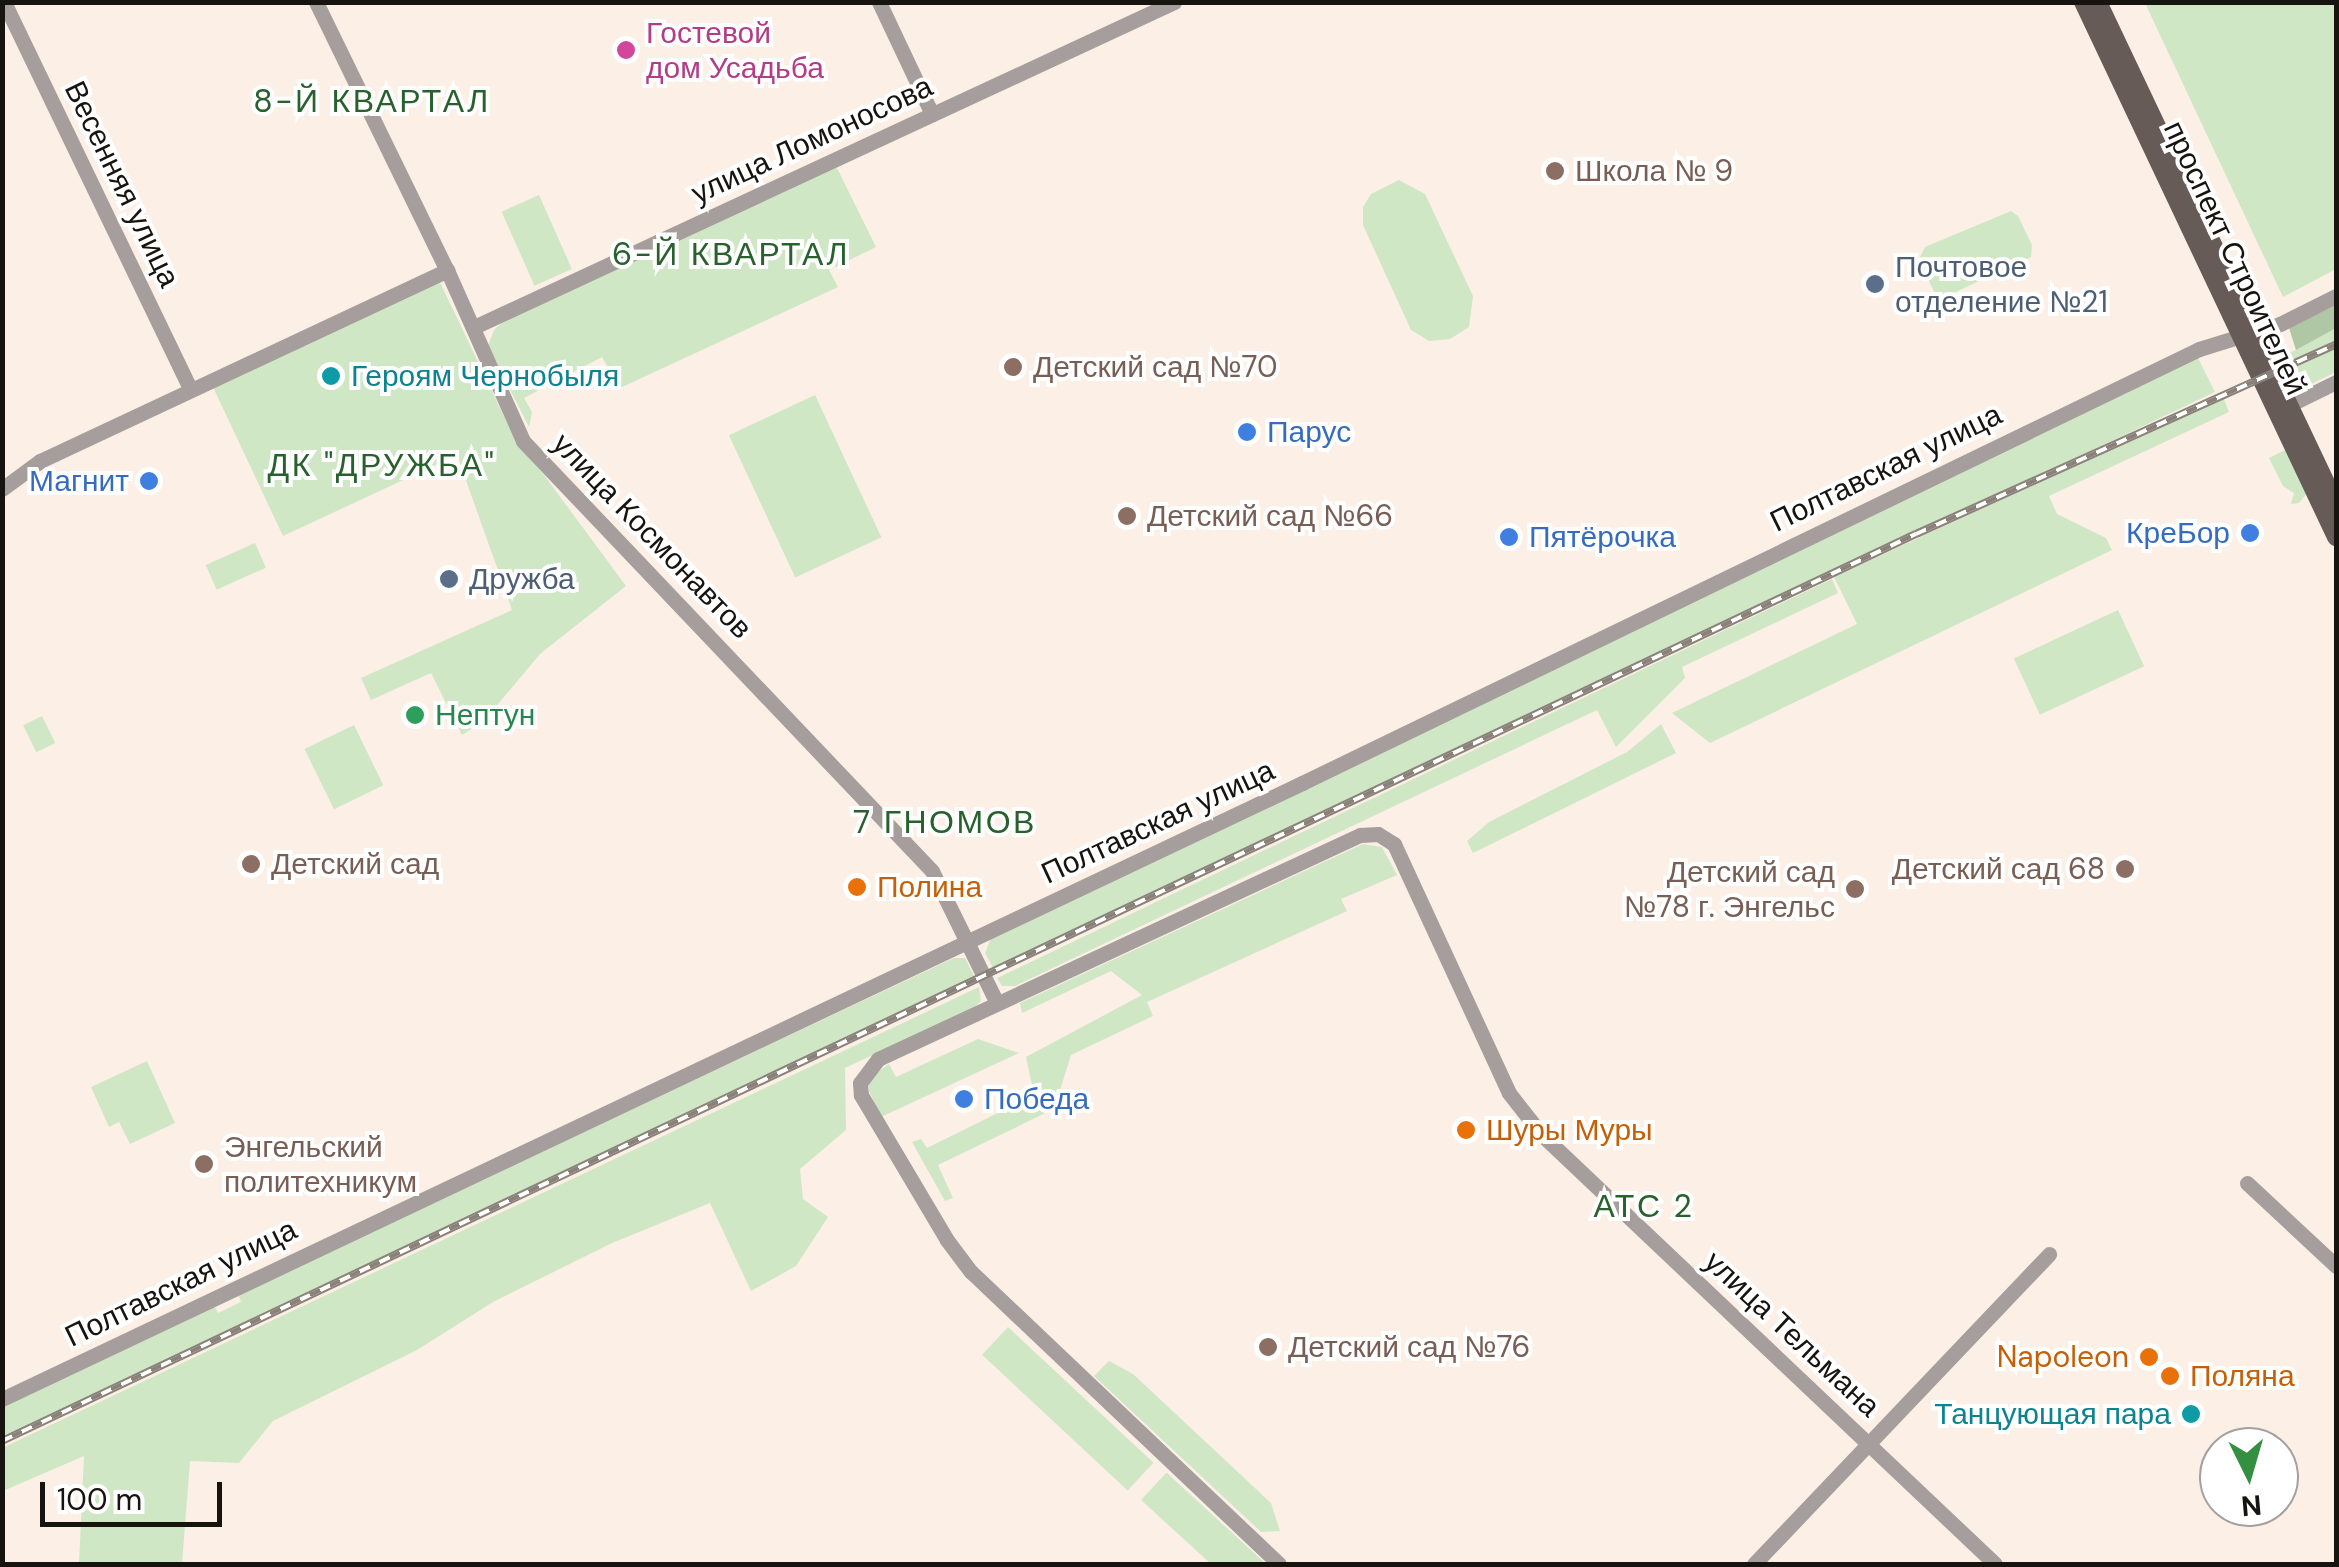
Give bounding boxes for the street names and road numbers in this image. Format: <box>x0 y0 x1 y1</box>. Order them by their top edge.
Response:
street label: улица Ломоносова <box>686 68 938 212</box>
street label: Весенняя улица <box>57 75 187 293</box>
street label: проспект Строителей <box>2156 115 2314 401</box>
street label: Полтавская улица <box>1764 396 2008 540</box>
street label: улица Космонавтов <box>545 426 759 646</box>
street label: Полтавская улица <box>1036 752 1280 892</box>
street label: Полтавская улица <box>59 1211 303 1355</box>
street label: улица Тельмана <box>1697 1244 1887 1424</box>

